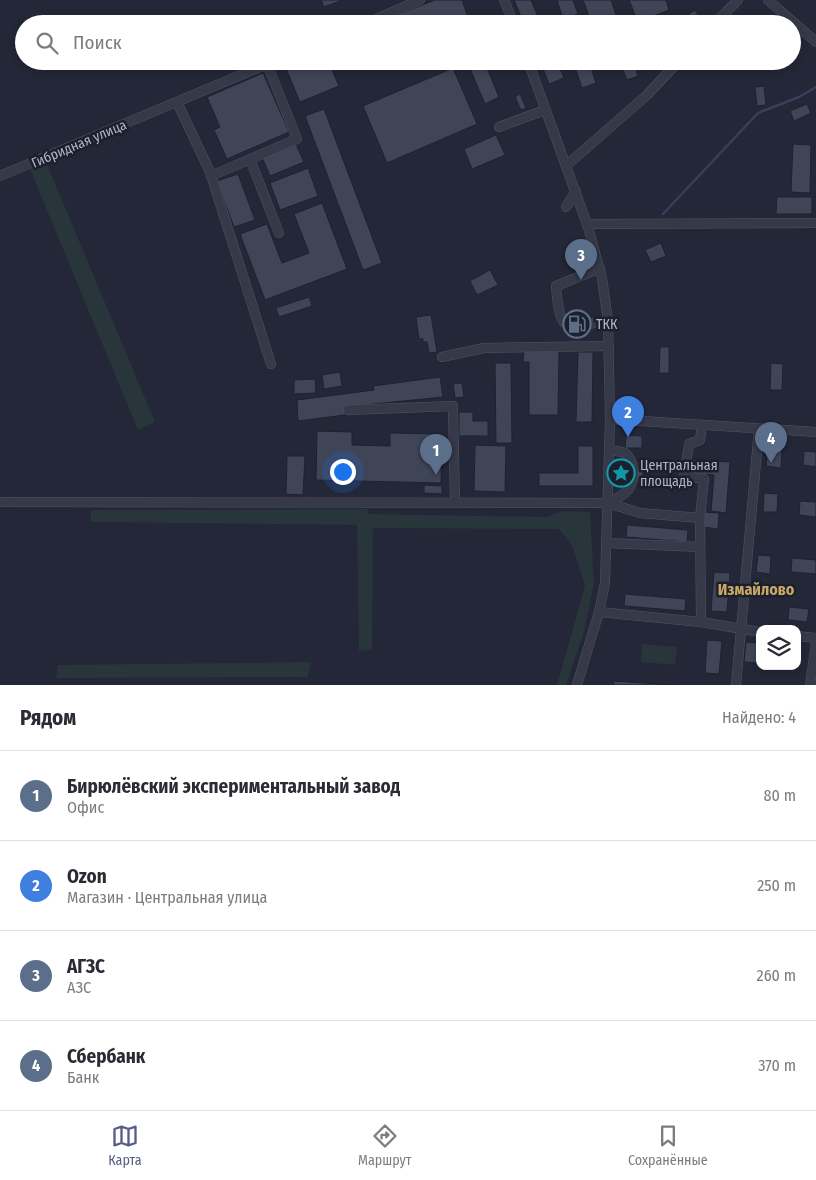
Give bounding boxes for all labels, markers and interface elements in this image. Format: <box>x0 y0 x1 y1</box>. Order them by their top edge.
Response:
search box <box>15 15 801 70</box>
icon: search <box>33 29 61 57</box>
text: Поиск <box>73 31 122 54</box>
street label: Гибридная улица <box>29 116 129 172</box>
pin: 3 <box>565 239 597 280</box>
fuel station icon: ТКК <box>562 309 592 339</box>
place label: ТКК <box>596 316 618 333</box>
pin: 2 <box>612 396 644 437</box>
pin: 4 <box>755 422 787 463</box>
pin: 1 <box>420 434 452 475</box>
place label: Центральная площадь <box>640 457 718 490</box>
place icon: Центральная площадь <box>606 458 636 488</box>
your location <box>330 459 356 485</box>
district label: Измайлово <box>718 580 795 599</box>
map controls <box>756 625 801 670</box>
button: layers <box>756 625 801 670</box>
text: Рядом <box>20 705 76 731</box>
text: Найдено: 4 <box>722 708 796 727</box>
text: Бирюлёвский экспериментальный завод <box>67 775 400 798</box>
text: 1 <box>33 786 39 805</box>
text: 80 m <box>764 786 796 805</box>
text: Офис <box>67 798 104 817</box>
text: Ozon <box>67 865 107 888</box>
text: 2 <box>32 876 40 895</box>
text: 250 m <box>757 876 796 895</box>
text: Магазин · Центральная улица <box>67 888 267 907</box>
text: АГЗС <box>67 955 105 978</box>
text: 3 <box>32 966 40 985</box>
text: 260 m <box>757 966 796 985</box>
text: АЗС <box>67 978 91 997</box>
text: Сбербанк <box>67 1045 145 1068</box>
text: 4 <box>32 1056 40 1075</box>
text: 370 m <box>758 1056 796 1075</box>
text: Банк <box>67 1068 99 1087</box>
tab: Карта <box>108 1122 142 1169</box>
tab: Маршрут <box>358 1122 412 1169</box>
tab: Сохранённые <box>628 1122 708 1169</box>

